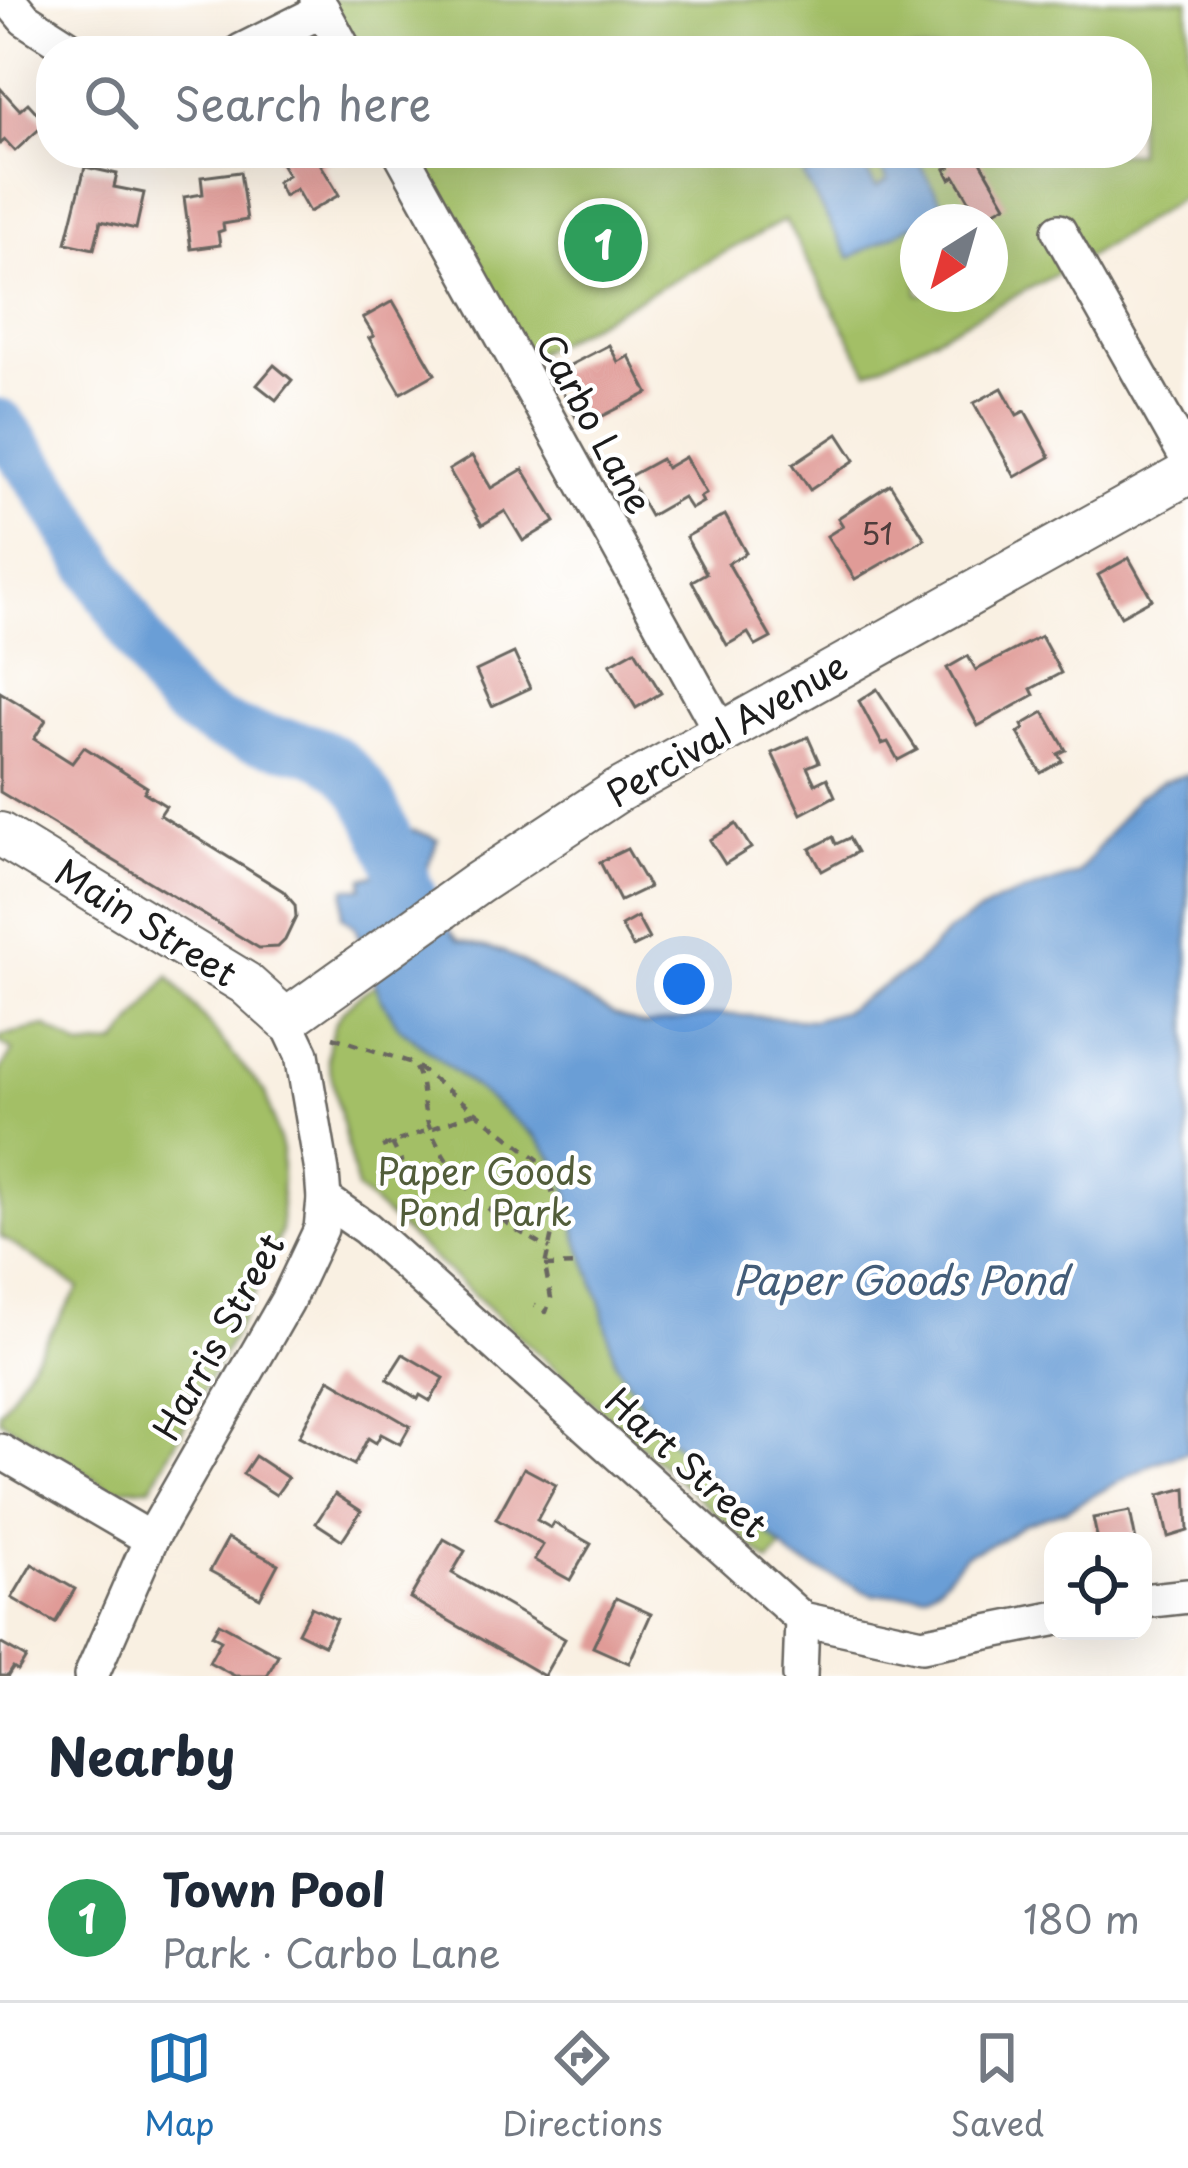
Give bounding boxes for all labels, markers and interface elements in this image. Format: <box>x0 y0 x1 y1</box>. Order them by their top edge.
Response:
search box <box>36 36 1152 168</box>
text: Search here <box>174 68 431 136</box>
icon: search <box>78 69 144 135</box>
pin: 1 <box>564 198 642 288</box>
north arrow <box>900 204 1008 312</box>
street label: Carbo Lane <box>524 323 668 523</box>
house number: 51 <box>861 510 893 555</box>
street label: Percival Avenue <box>595 637 857 819</box>
street label: Main Street <box>46 844 248 999</box>
your location <box>654 954 714 1014</box>
park label: Paper Goods Pond Park <box>377 1143 593 1238</box>
street label: Harris Street <box>138 1222 297 1450</box>
water label: Paper Goods Pond <box>733 1249 1073 1308</box>
street label: Hart Street <box>594 1374 780 1549</box>
map controls <box>1044 1532 1152 1640</box>
button: locate <box>1044 1532 1152 1640</box>
text: Nearby <box>48 1716 235 1793</box>
text: Town Pool <box>162 1854 385 1922</box>
text: 1 <box>78 1888 96 1947</box>
text: 180 m <box>1023 1888 1140 1947</box>
text: Park · Carbo Lane <box>162 1922 501 1981</box>
tab: Map <box>144 2025 214 2147</box>
tab: Directions <box>502 2025 663 2147</box>
tab: Saved <box>950 2025 1044 2147</box>

